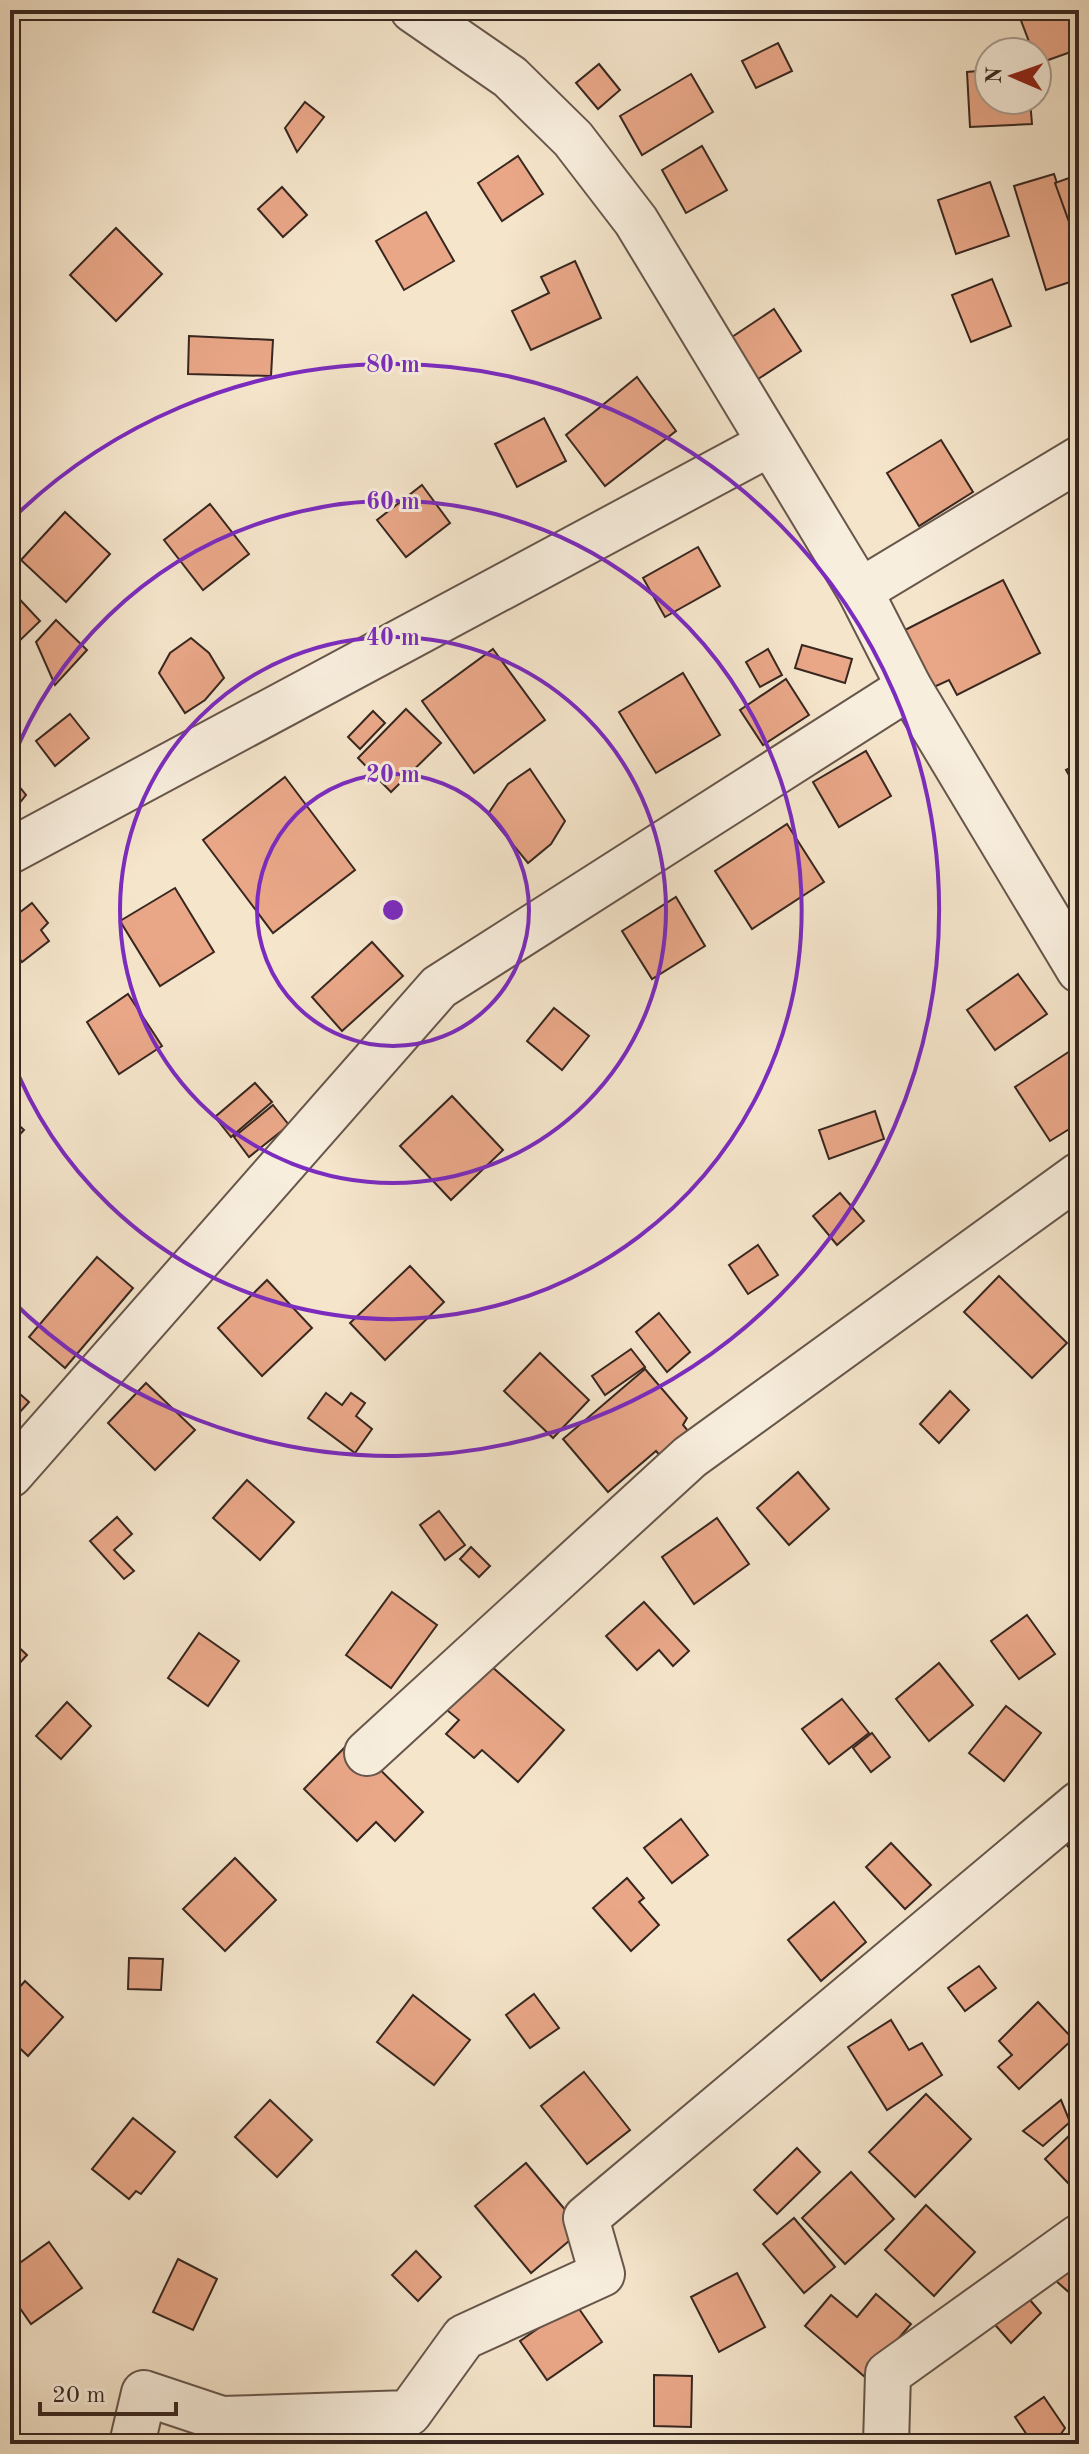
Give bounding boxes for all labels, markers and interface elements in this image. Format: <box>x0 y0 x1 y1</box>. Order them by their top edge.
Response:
north arrow <box>973 36 1053 116</box>
text: N <box>984 66 1006 84</box>
text: 80 m <box>366 354 420 378</box>
text: 60 m <box>366 491 420 515</box>
text: 40 m <box>366 627 420 651</box>
text: 20 m <box>366 764 420 788</box>
centre of rings <box>379 896 407 924</box>
scale bar <box>40 2366 176 2416</box>
text: 20 m <box>52 2384 106 2408</box>

